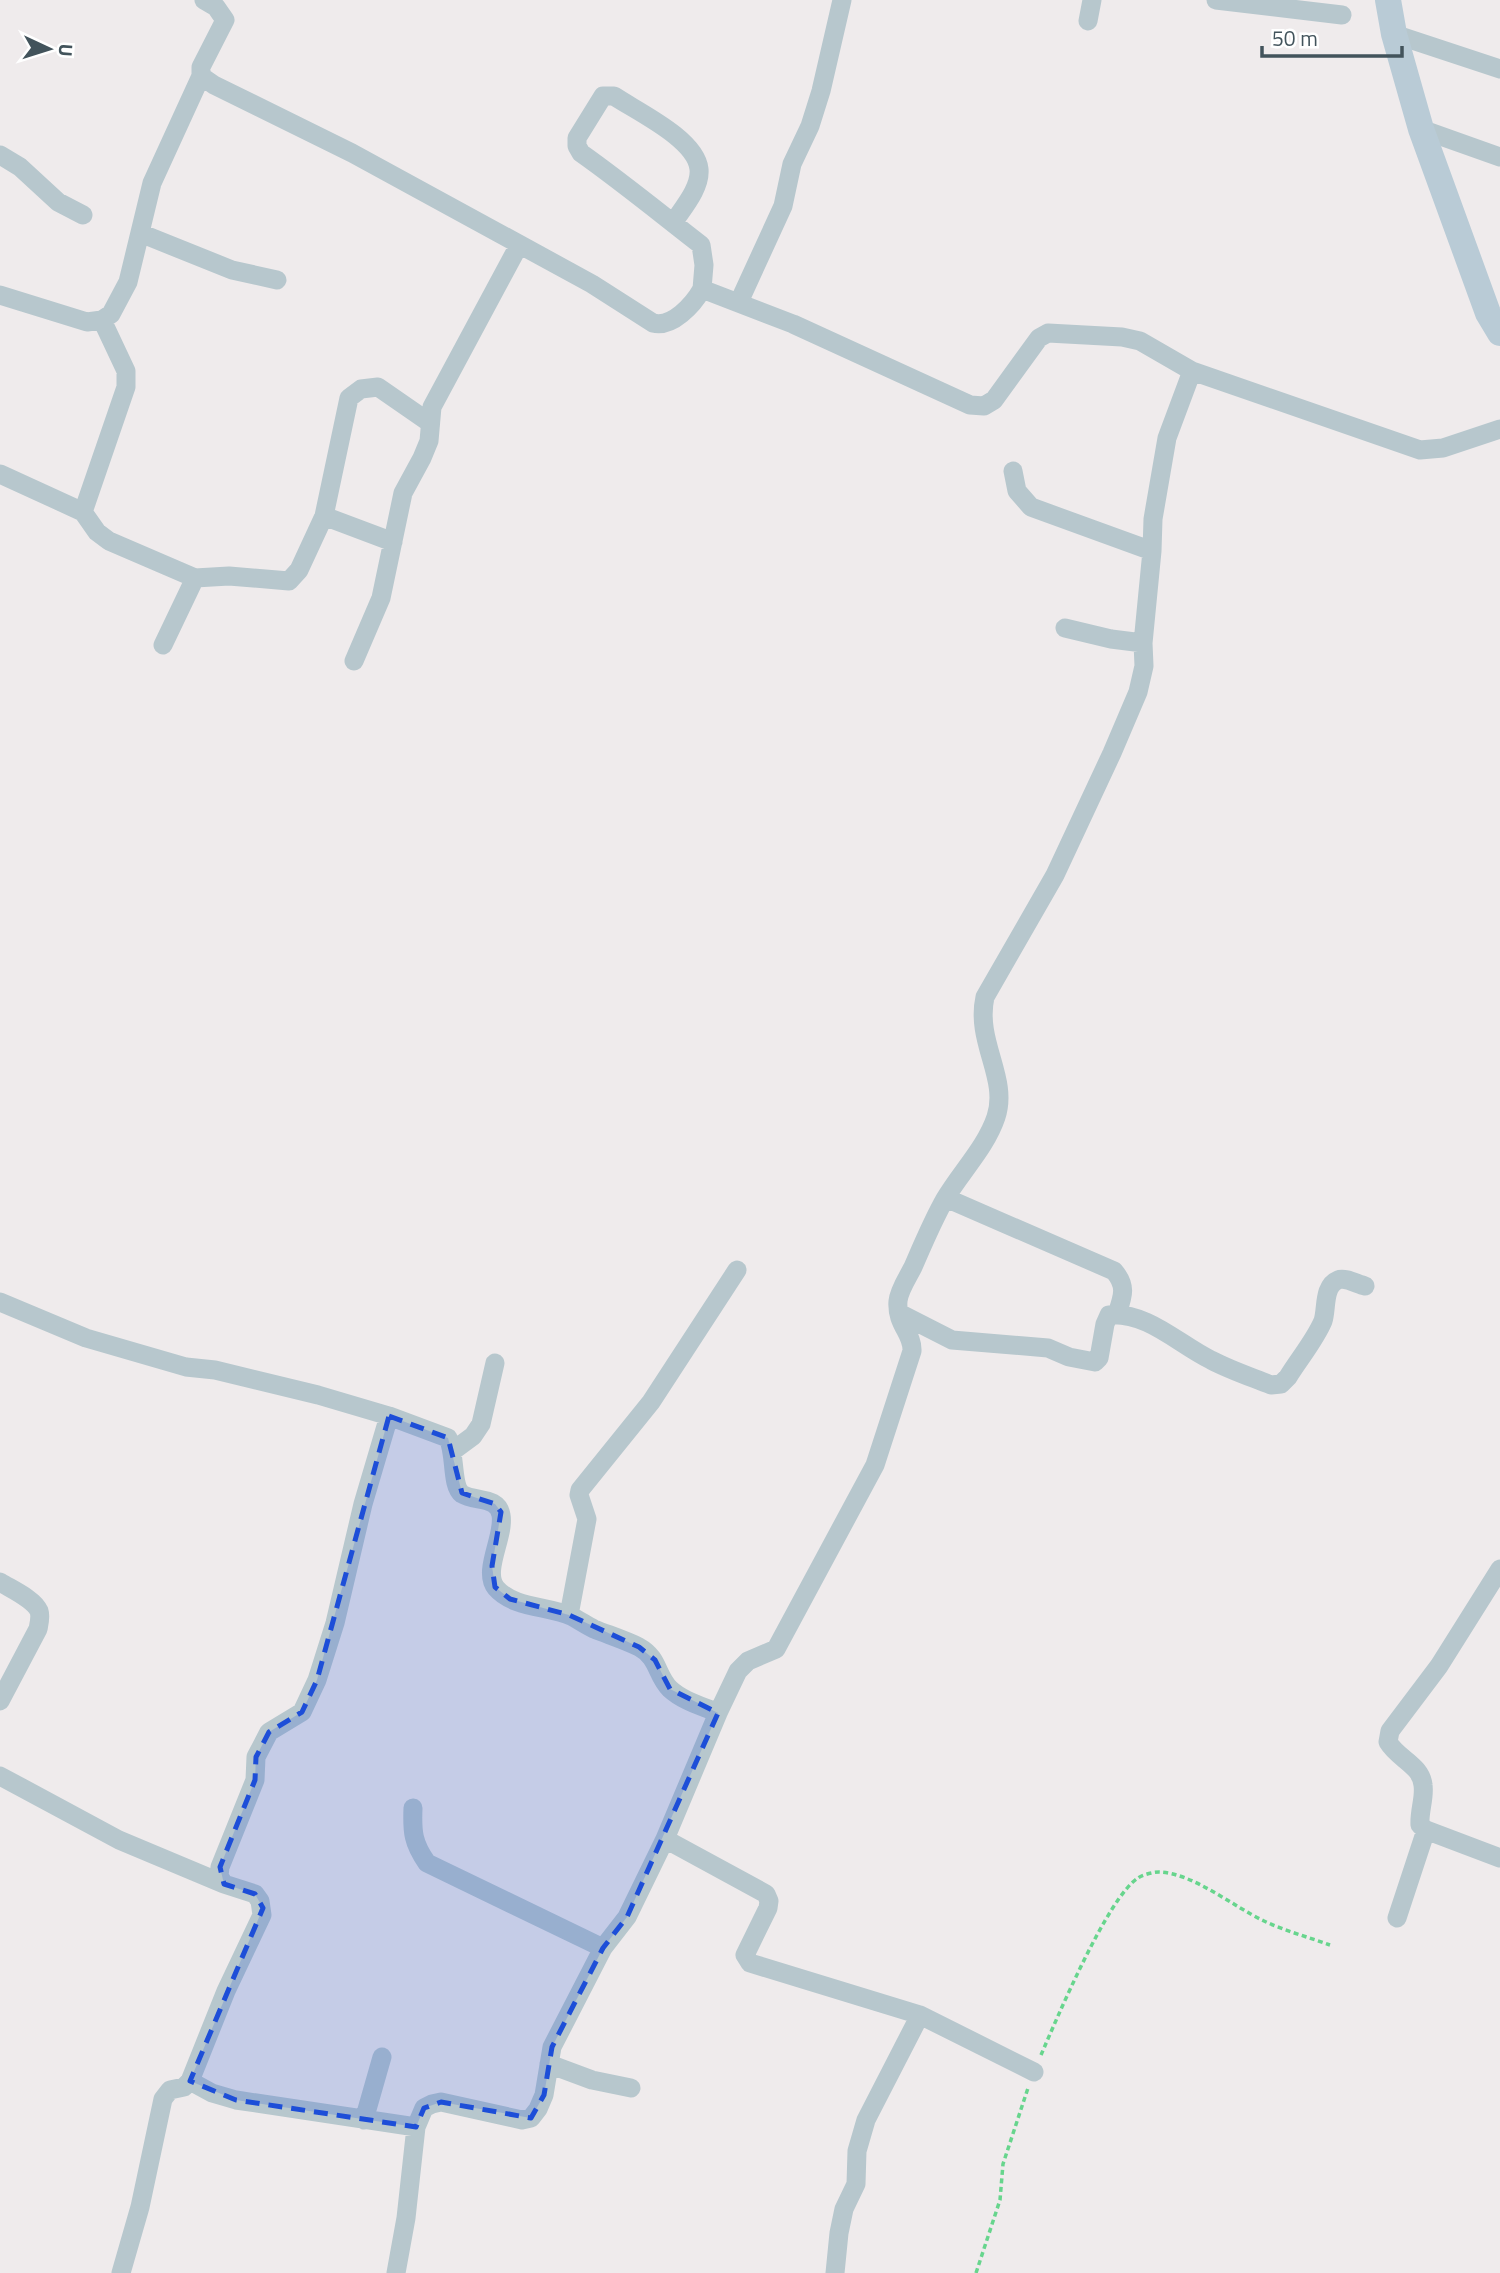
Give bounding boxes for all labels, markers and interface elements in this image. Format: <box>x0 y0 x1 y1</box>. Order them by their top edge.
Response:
north arrow <box>14 14 84 84</box>
scale bar <box>1262 14 1402 58</box>
text: 50 m <box>1272 22 1318 54</box>
text: U <box>52 43 81 57</box>

